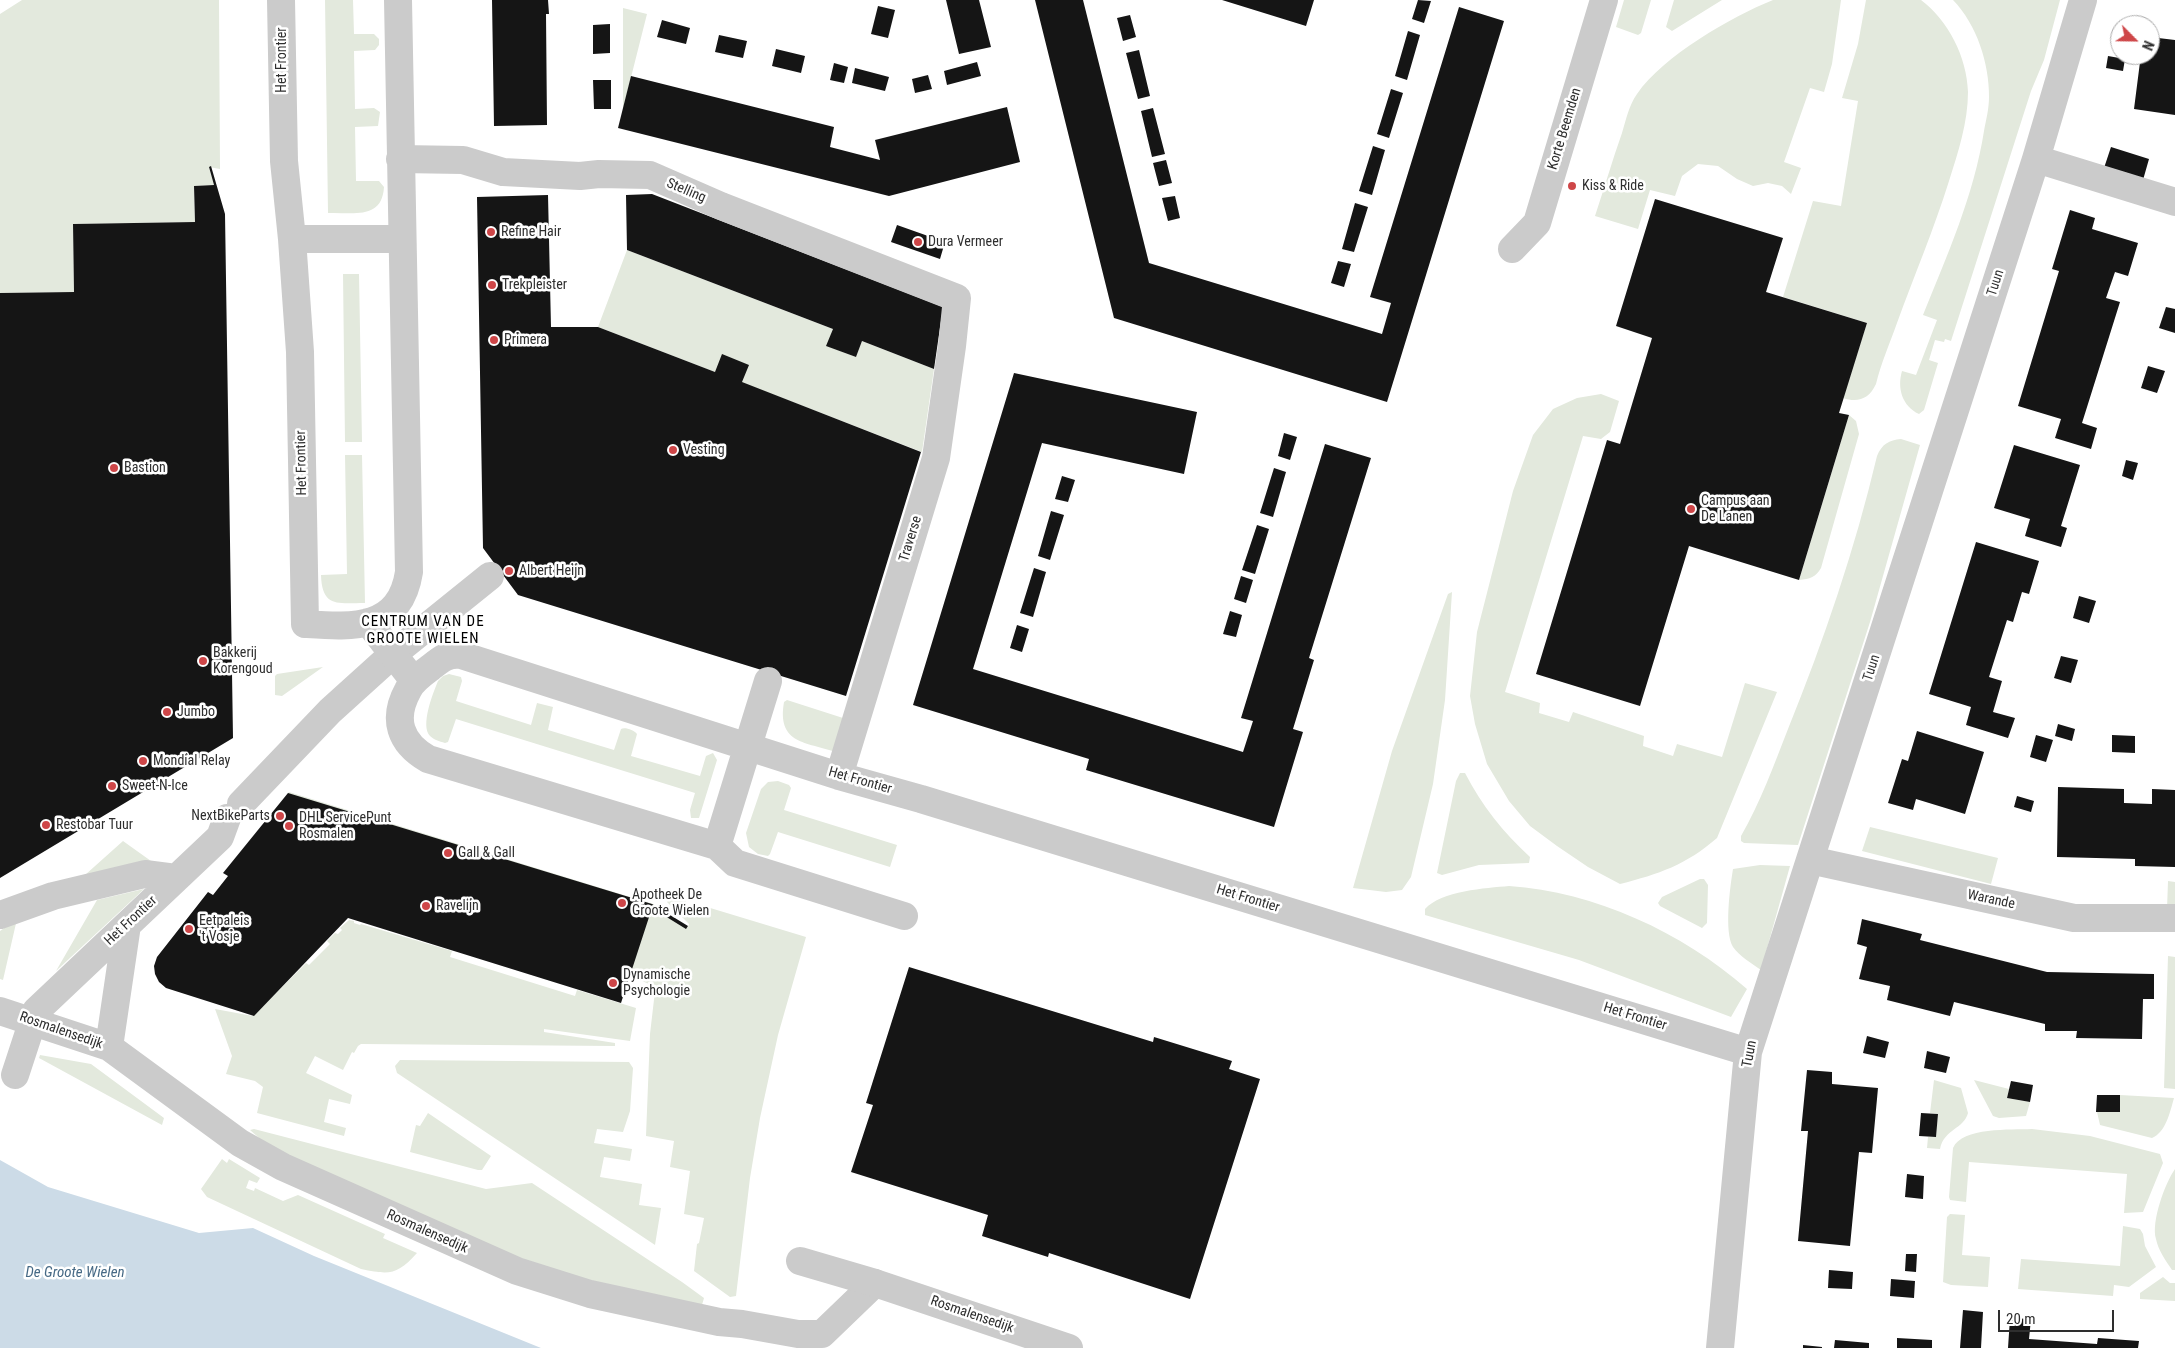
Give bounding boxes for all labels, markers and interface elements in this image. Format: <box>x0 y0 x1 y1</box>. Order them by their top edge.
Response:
north arrow <box>2110 15 2160 65</box>
street label: Het Frontier <box>274 27 290 93</box>
text: N <box>2139 38 2157 53</box>
street label: Korte Beemden <box>1545 86 1585 172</box>
street label: Stelling <box>664 175 708 207</box>
place label: Kiss & Ride <box>1582 178 1644 194</box>
marker: Kiss & Ride <box>1566 180 1578 192</box>
place label: Refine Hair <box>501 224 561 240</box>
marker: Refine Hair <box>485 226 497 238</box>
place label: Dura Vermeer <box>928 234 1003 250</box>
marker: Dura Vermeer <box>912 236 924 248</box>
street label: Tuun <box>1984 268 2008 298</box>
place label: Trekpleister <box>502 277 567 293</box>
marker: Trekpleister <box>486 279 498 291</box>
place label: Primera <box>504 332 547 348</box>
marker: Primera <box>488 334 500 346</box>
street label: Het Frontier <box>293 430 311 496</box>
place label: Vesting <box>683 442 725 458</box>
marker: Vesting <box>667 444 679 456</box>
place label: Bastion <box>124 460 166 476</box>
marker: Bastion <box>108 462 120 474</box>
place label: Campus aan De Lanen <box>1701 493 1770 526</box>
marker: Campus aan De Lanen <box>1685 503 1697 515</box>
street label: Traverse <box>896 514 926 564</box>
place label: Albert Heijn <box>519 563 584 579</box>
marker: Albert Heijn <box>503 565 515 577</box>
district label: CENTRUM VAN DE GROOTE WIELEN <box>360 613 486 648</box>
place label: Bakkerij Korengoud <box>213 645 273 678</box>
street label: Tuun <box>1860 653 1884 683</box>
marker: Bakkerij Korengoud <box>197 655 209 667</box>
place label: Jumbo <box>177 704 215 720</box>
marker: Jumbo <box>161 706 173 718</box>
place label: Mondial Relay <box>153 753 230 769</box>
marker: Mondial Relay <box>137 755 149 767</box>
street label: Het Frontier <box>826 764 894 798</box>
place label: Sweet-N-Ice <box>122 778 188 794</box>
marker: Sweet-N-Ice <box>106 780 118 792</box>
place label: NextBikeParts <box>191 808 270 824</box>
marker: NextBikeParts <box>274 810 286 822</box>
place label: DHL ServicePunt Rosmalen <box>299 810 391 842</box>
place label: Restobar Tuur <box>56 817 133 833</box>
marker: Restobar Tuur <box>40 819 52 831</box>
marker: DHL ServicePunt Rosmalen <box>283 820 295 832</box>
place label: Gall & Gall <box>458 845 515 861</box>
marker: Gall & Gall <box>442 847 454 859</box>
street label: Het Frontier <box>1214 881 1282 917</box>
place label: Apotheek De Groote Wielen <box>632 887 709 920</box>
street label: Warande <box>1966 887 2016 913</box>
street label: Het Frontier <box>101 893 161 949</box>
marker: Apotheek De Groote Wielen <box>616 897 628 909</box>
place label: Ravelijn <box>436 898 479 914</box>
marker: Ravelijn <box>420 900 432 912</box>
place label: Eetpaleis 't Vosje <box>199 913 250 946</box>
marker: Eetpaleis 't Vosje <box>183 923 195 935</box>
place label: Dynamische Psychologie <box>623 967 690 1000</box>
marker: Dynamische Psychologie <box>607 977 619 989</box>
street label: Het Frontier <box>1601 999 1669 1035</box>
street label: Rosmalensedijk <box>17 1009 105 1053</box>
street label: Tuun <box>1739 1039 1761 1069</box>
street label: Rosmalensedijk <box>384 1207 470 1257</box>
water label: De Groote Wielen <box>25 1264 125 1282</box>
street label: Rosmalensedijk <box>928 1293 1016 1337</box>
scale bar <box>2000 1300 2116 1332</box>
text: 20 m <box>2006 1310 2036 1328</box>

